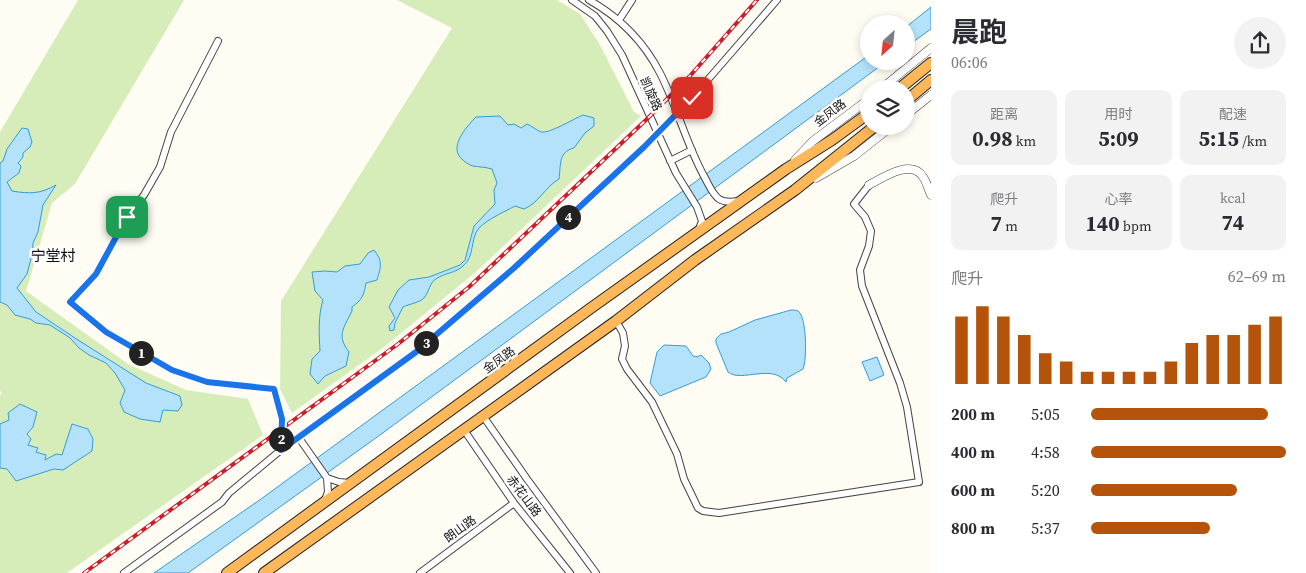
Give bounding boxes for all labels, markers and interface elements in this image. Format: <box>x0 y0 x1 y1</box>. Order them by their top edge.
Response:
text: 晨跑 <box>951 13 1007 51</box>
north arrow <box>860 15 915 70</box>
map controls <box>860 15 915 135</box>
button: share <box>1234 17 1286 69</box>
text: 06:06 <box>951 51 988 73</box>
street label: 凯旋路 <box>636 74 666 114</box>
pin <box>671 77 713 119</box>
button: layers <box>860 80 915 135</box>
icon: check <box>678 84 706 112</box>
street label: 金凤路 <box>811 96 849 130</box>
text: 距离 <box>990 104 1018 124</box>
text: 用时 <box>1104 104 1132 124</box>
text: 配速 <box>1219 104 1247 124</box>
text: 0.98 <box>972 124 1013 153</box>
text: 5:09 <box>1098 124 1139 153</box>
text: 5:15 <box>1199 124 1239 153</box>
text: km <box>1013 131 1036 151</box>
text: /km <box>1239 131 1267 151</box>
text: kcal <box>1220 188 1246 208</box>
text: 爬升 <box>990 189 1018 209</box>
text: 心率 <box>1104 189 1132 209</box>
pin <box>106 196 148 238</box>
icon: arrive <box>113 203 141 231</box>
pin: 4 <box>556 204 580 230</box>
text: 4 <box>565 207 572 227</box>
text: 74 <box>1221 208 1244 237</box>
text: 7 <box>991 209 1002 238</box>
text: 140 <box>1085 209 1120 238</box>
text: m <box>1002 216 1018 236</box>
text: bpm <box>1120 216 1152 236</box>
district label: 宁堂村 <box>30 245 76 266</box>
text: 62–69 m <box>1228 265 1286 287</box>
text: 爬升 <box>951 267 983 289</box>
pin: 3 <box>414 330 438 356</box>
text: 3 <box>423 333 430 353</box>
pin: 1 <box>128 340 154 366</box>
text: 1 <box>138 343 145 363</box>
street label: 金凤路 <box>480 343 518 377</box>
text: 200 m <box>951 403 995 425</box>
text: 5:05 <box>1031 403 1060 425</box>
pin: 2 <box>268 426 294 452</box>
text: 2 <box>278 429 285 449</box>
text: 400 m <box>951 441 995 463</box>
text: 4:58 <box>1031 441 1060 463</box>
street label: 赤花山路 <box>503 472 545 520</box>
text: 600 m <box>951 479 995 501</box>
text: 5:20 <box>1031 479 1060 501</box>
street label: 朗山路 <box>441 512 479 546</box>
text: 800 m <box>951 517 995 539</box>
text: 5:37 <box>1031 517 1060 539</box>

